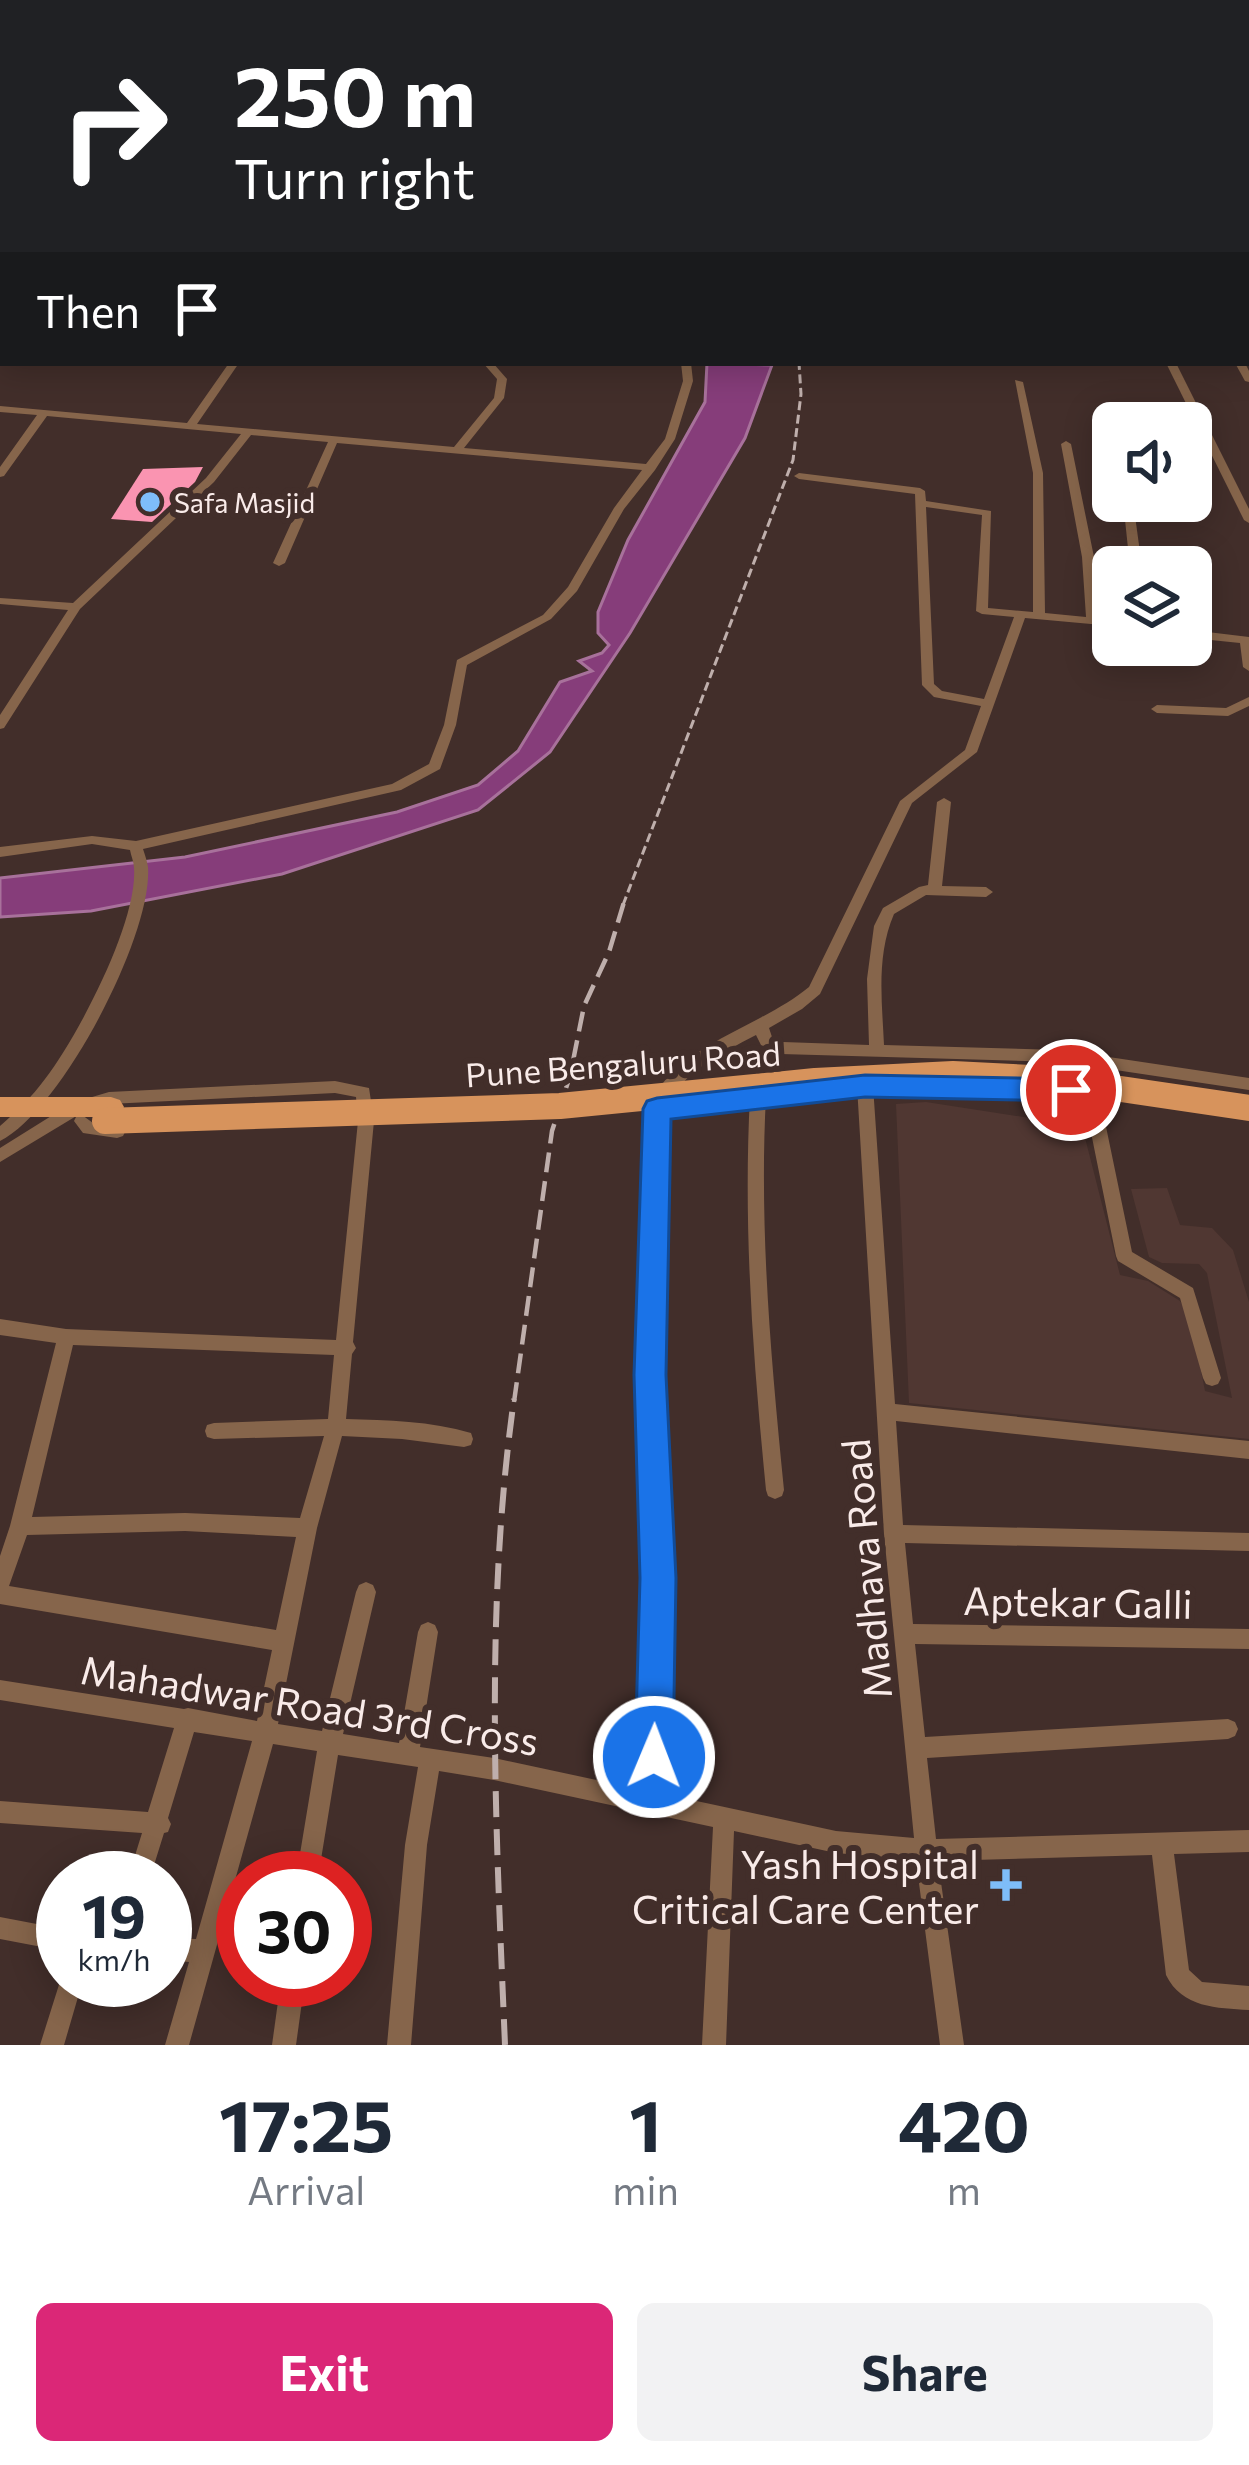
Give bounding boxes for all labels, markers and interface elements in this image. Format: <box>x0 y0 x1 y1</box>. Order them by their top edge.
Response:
text: 250 m <box>234 42 476 144</box>
icon: right <box>36 48 192 204</box>
text: Turn right <box>234 144 475 210</box>
icon: arrive <box>164 276 230 342</box>
text: Then <box>36 282 140 337</box>
map controls <box>1092 402 1212 666</box>
button: sound <box>1092 402 1212 522</box>
place label: Safa Masjid <box>174 486 315 519</box>
marker: Safa Masjid <box>137 489 163 515</box>
button: layers <box>1092 546 1212 666</box>
street label: Pune Bengaluru Road <box>464 1032 782 1094</box>
pin <box>1020 1039 1122 1141</box>
icon: arrive <box>1038 1057 1104 1123</box>
street label: Madhava Road <box>830 1437 900 1701</box>
street label: Aptekar Galli <box>963 1575 1193 1627</box>
street label: Mahadwar Road 3rd Cross <box>78 1644 542 1764</box>
position arrow <box>591 1694 717 1820</box>
place label: Yash Hospital Critical Care Center <box>632 1839 979 1932</box>
speed limit sign: 30 <box>216 1851 372 2007</box>
marker: Yash Hospital Critical Care Center <box>990 1869 1022 1901</box>
text: 19 <box>82 1877 146 1950</box>
text: km/h <box>78 1940 150 1977</box>
text: 17:25 <box>219 2079 393 2167</box>
text: 1 <box>629 2079 662 2167</box>
text: 420 <box>898 2079 1030 2167</box>
text: Arrival <box>247 2165 365 2213</box>
text: min <box>612 2165 679 2213</box>
text: m <box>947 2165 981 2213</box>
button: Exit <box>36 2303 613 2441</box>
button: Share <box>637 2303 1213 2441</box>

